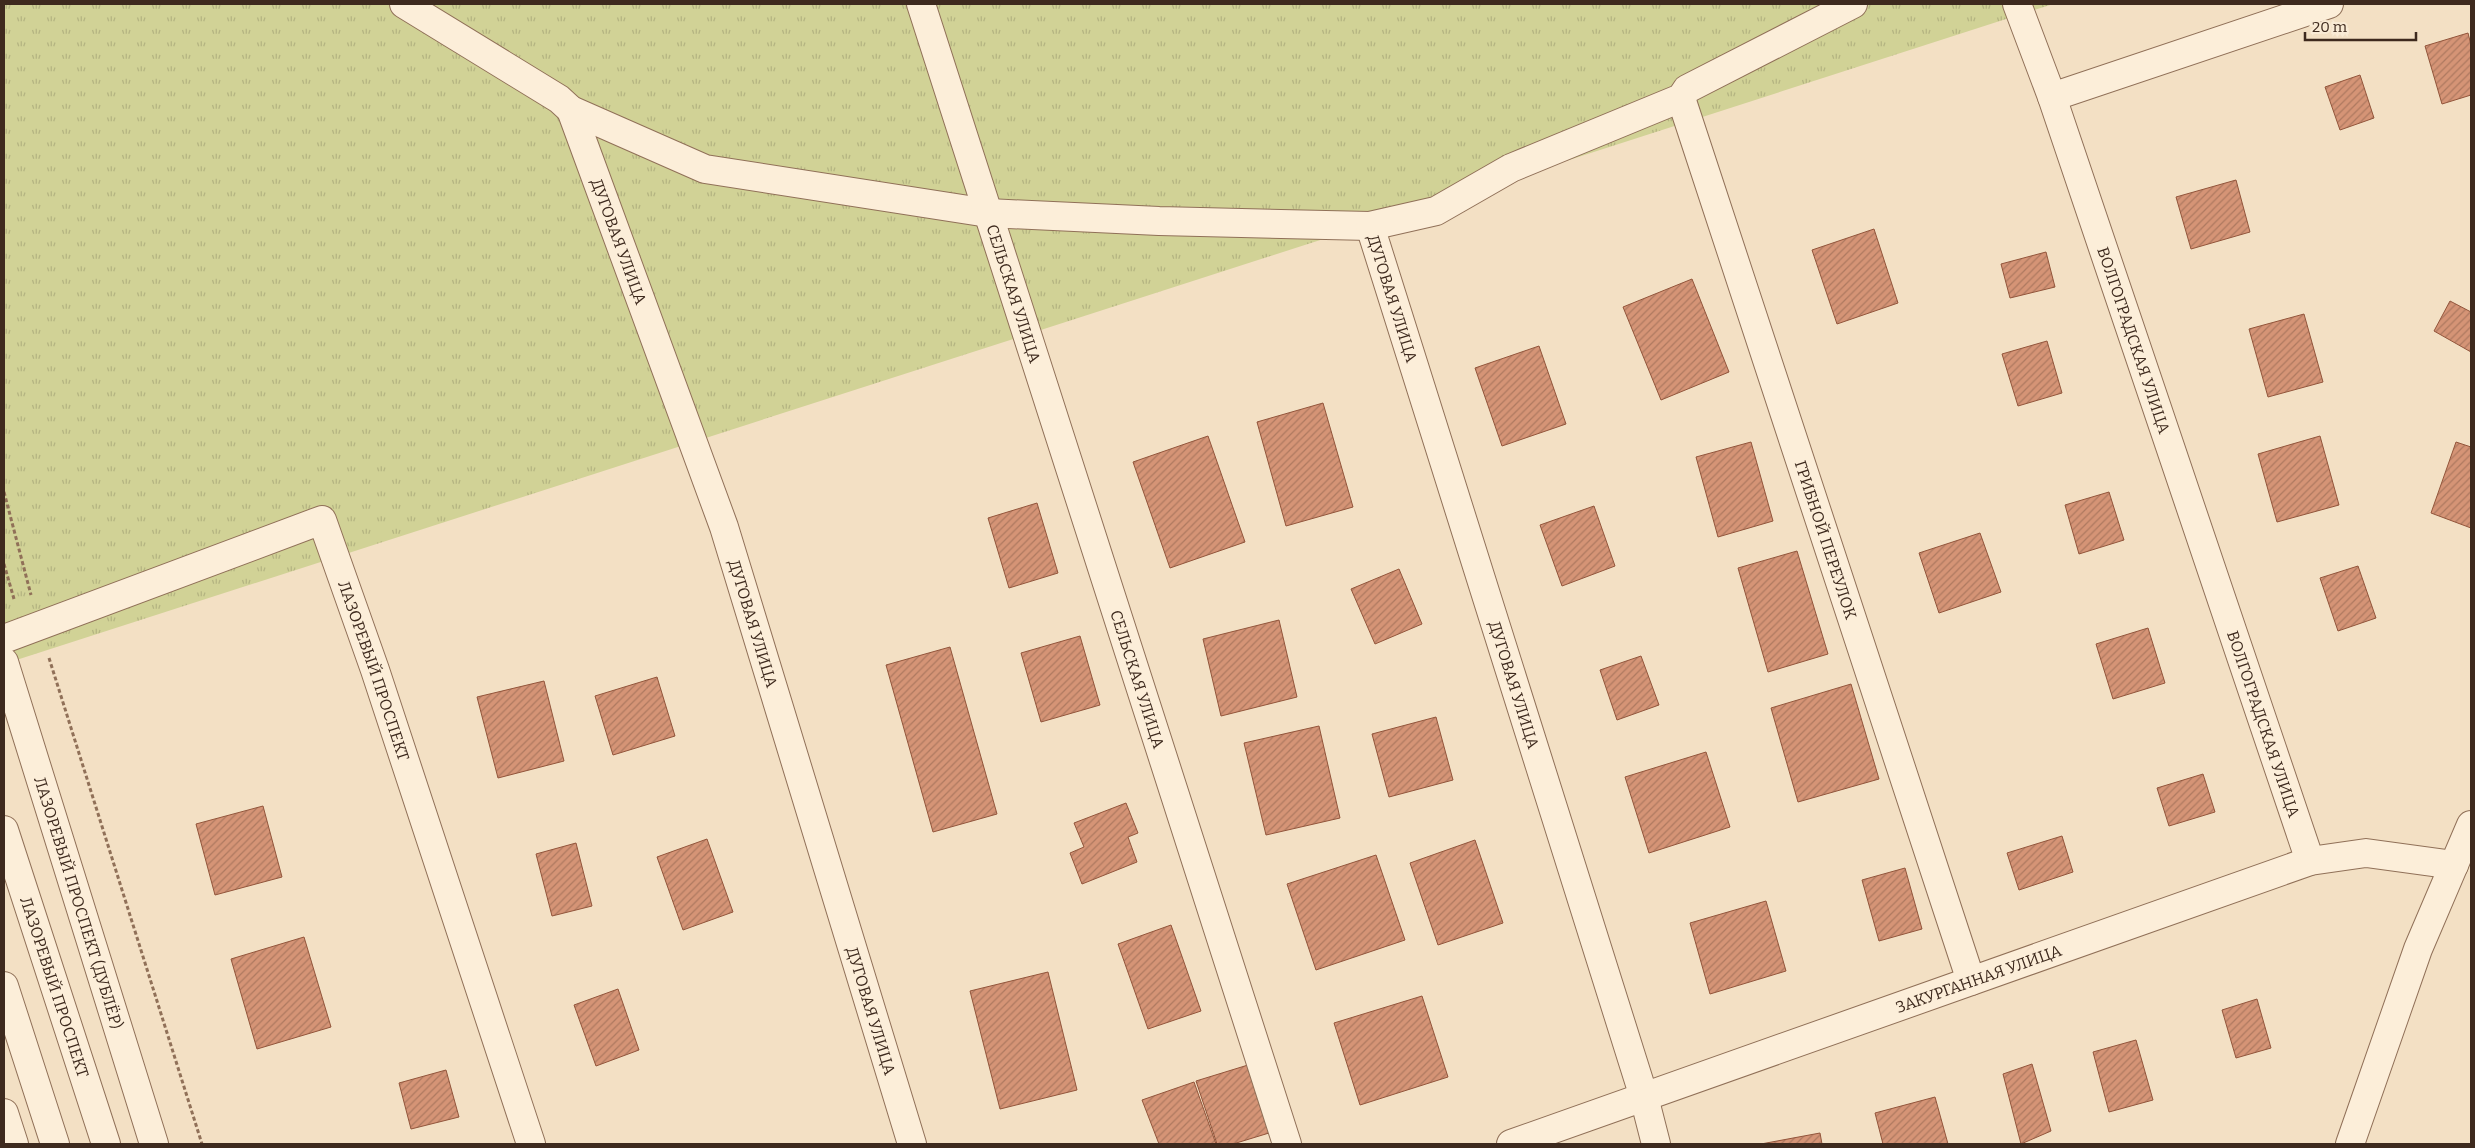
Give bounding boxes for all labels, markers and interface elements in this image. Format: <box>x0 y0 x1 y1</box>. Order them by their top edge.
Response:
scale bar <box>2305 10 2416 42</box>
text: 20 m <box>2312 18 2348 36</box>
street label: ДУГОВАЯ УЛИЦА <box>587 176 651 308</box>
street label: СЕЛЬСКАЯ УЛИЦА <box>983 222 1045 366</box>
street label: ДУГОВАЯ УЛИЦА <box>1364 232 1422 365</box>
street label: ВОЛГОГРАДСКАЯ УЛИЦА <box>2094 244 2175 437</box>
street label: ГРИБНОЙ ПЕРЕУЛОК <box>1791 458 1861 622</box>
street label: ДУГОВАЯ УЛИЦА <box>725 557 782 690</box>
street label: ЛАЗОРЕВЫЙ ПРОСПЕКТ <box>335 578 414 763</box>
street label: СЕЛЬСКАЯ УЛИЦА <box>1107 607 1169 751</box>
street label: ДУГОВАЯ УЛИЦА <box>1485 619 1544 752</box>
street label: ВОЛГОГРАДСКАЯ УЛИЦА <box>2223 628 2304 820</box>
street label: ЛАЗОРЕВЫЙ ПРОСПЕКТ (ДУБЛЁР) <box>31 774 127 1032</box>
street label: ЛАЗОРЕВЫЙ ПРОСПЕКТ <box>17 894 93 1080</box>
street label: ЗАКУРГАННАЯ УЛИЦА <box>1893 940 2065 1016</box>
street label: ДУГОВАЯ УЛИЦА <box>843 945 900 1078</box>

